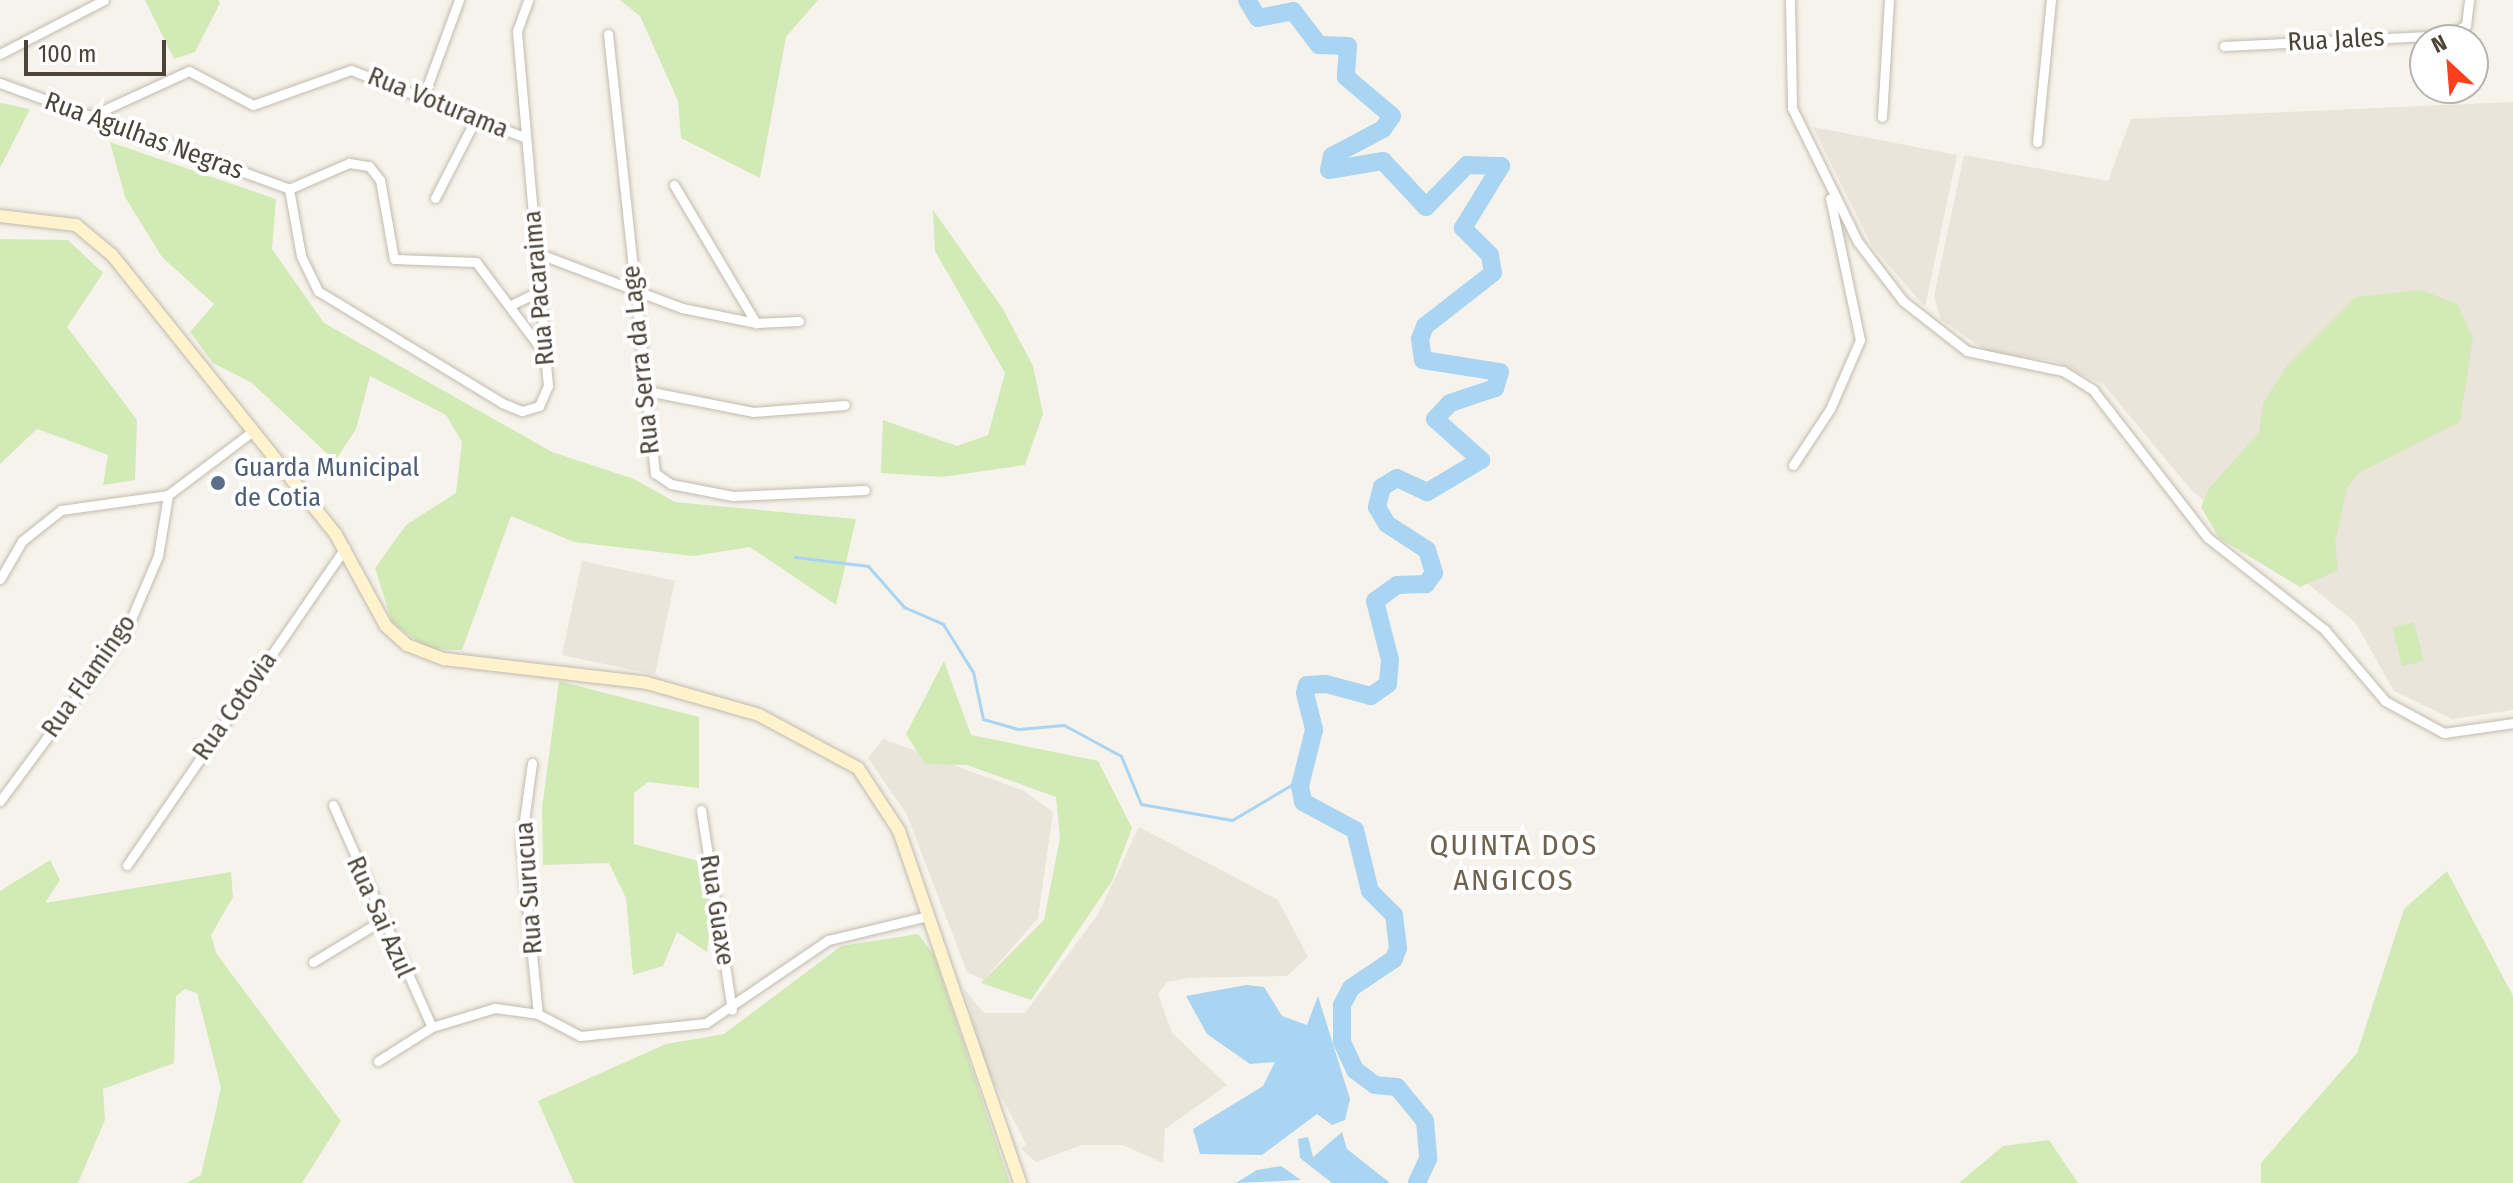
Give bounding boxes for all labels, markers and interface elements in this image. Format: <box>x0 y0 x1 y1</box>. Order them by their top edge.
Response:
street label: Rua Jales <box>2287 22 2385 58</box>
scale bar <box>28 24 170 74</box>
north arrow <box>2409 24 2489 104</box>
text: N <box>2427 29 2451 59</box>
text: 100 m <box>38 40 96 68</box>
street label: Rua Voturama <box>363 61 513 145</box>
street label: Rua Agulhas Negras <box>40 86 248 186</box>
street label: Rua Pacaraima <box>517 209 561 367</box>
street label: Rua Serra da Lage <box>616 264 666 456</box>
place label: Guarda Municipal de Cotia <box>234 452 419 514</box>
marker: Guarda Municipal de Cotia <box>209 474 227 492</box>
street label: Rua Flamingo <box>35 609 143 743</box>
street label: Rua Cotovia <box>186 646 284 766</box>
street label: Rua Surucua <box>509 821 549 955</box>
district label: QUINTA DOS ANGICOS <box>1430 827 1598 898</box>
street label: Rua Sai Azul <box>339 852 421 982</box>
street label: Rua Guaxe <box>693 852 741 968</box>

